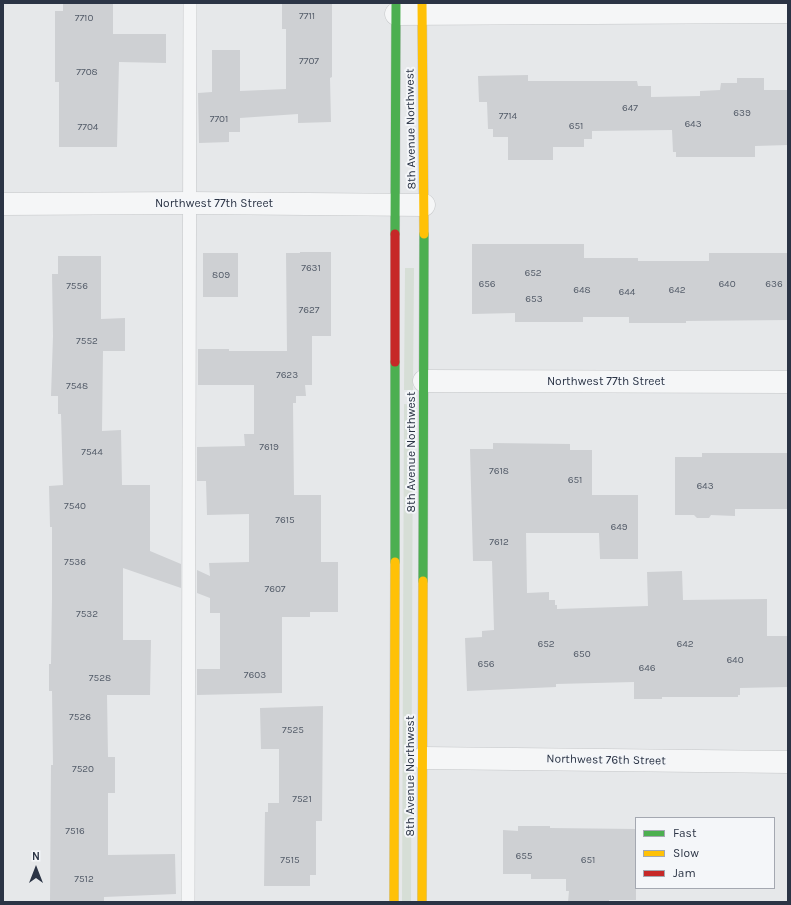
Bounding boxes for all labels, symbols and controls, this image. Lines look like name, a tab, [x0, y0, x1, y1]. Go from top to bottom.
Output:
house number: 7711	[299, 10, 315, 22]
house number: 7710	[75, 12, 93, 24]
house number: 7707	[299, 55, 319, 67]
house number: 7708	[76, 66, 98, 78]
street label: 8th Avenue Northwest	[403, 68, 419, 190]
house number: 647	[622, 102, 638, 114]
house number: 639	[733, 107, 751, 119]
house number: 7714	[499, 110, 517, 122]
house number: 7701	[210, 113, 228, 125]
house number: 643	[684, 118, 702, 130]
house number: 651	[569, 120, 583, 132]
house number: 7704	[78, 121, 98, 133]
street label: Northwest 77th Street	[155, 197, 273, 211]
house number: 7631	[301, 262, 321, 274]
house number: 652	[524, 267, 542, 279]
house number: 809	[212, 269, 230, 281]
house number: 656	[478, 278, 496, 290]
house number: 640	[718, 278, 736, 290]
house number: 636	[765, 278, 783, 290]
house number: 7556	[66, 280, 88, 292]
house number: 648	[573, 284, 591, 296]
house number: 642	[668, 284, 686, 296]
house number: 644	[619, 286, 635, 298]
house number: 653	[525, 293, 543, 305]
house number: 7627	[299, 304, 319, 316]
house number: 7552	[76, 335, 98, 347]
house number: 7623	[276, 369, 298, 381]
street label: Northwest 77th Street	[547, 375, 665, 389]
house number: 7548	[66, 380, 88, 392]
street label: 8th Avenue Northwest	[405, 392, 419, 512]
house number: 7619	[259, 441, 279, 453]
house number: 7544	[81, 446, 103, 458]
house number: 7618	[489, 465, 509, 477]
house number: 651	[568, 474, 582, 486]
house number: 643	[696, 480, 714, 492]
house number: 7540	[64, 500, 86, 512]
house number: 7615	[275, 514, 295, 526]
house number: 649	[610, 521, 628, 533]
house number: 7612	[489, 536, 509, 548]
house number: 7536	[64, 556, 86, 568]
house number: 7607	[264, 583, 286, 595]
house number: 7532	[76, 608, 98, 620]
house number: 652	[537, 638, 555, 650]
house number: 642	[676, 638, 694, 650]
house number: 650	[573, 648, 591, 660]
house number: 640	[726, 654, 744, 666]
house number: 656	[477, 658, 495, 670]
house number: 646	[638, 662, 656, 674]
house number: 7603	[244, 669, 266, 681]
house number: 7528	[89, 672, 111, 684]
house number: 7526	[69, 711, 91, 723]
street label: 8th Avenue Northwest	[404, 716, 418, 836]
house number: 7525	[282, 724, 304, 736]
street label: Northwest 76th Street	[546, 752, 666, 768]
house number: 7520	[72, 763, 94, 775]
house number: 7521	[292, 793, 312, 805]
legend	[635, 817, 775, 889]
house number: 7516	[65, 825, 85, 837]
text: Fast	[673, 826, 696, 840]
text: Slow	[673, 846, 699, 860]
north arrow	[16, 849, 56, 889]
text: N	[32, 850, 40, 863]
house number: 655	[515, 850, 533, 862]
house number: 7515	[280, 854, 300, 866]
house number: 651	[581, 854, 595, 866]
text: Jam	[673, 866, 696, 880]
house number: 7512	[74, 873, 94, 885]

